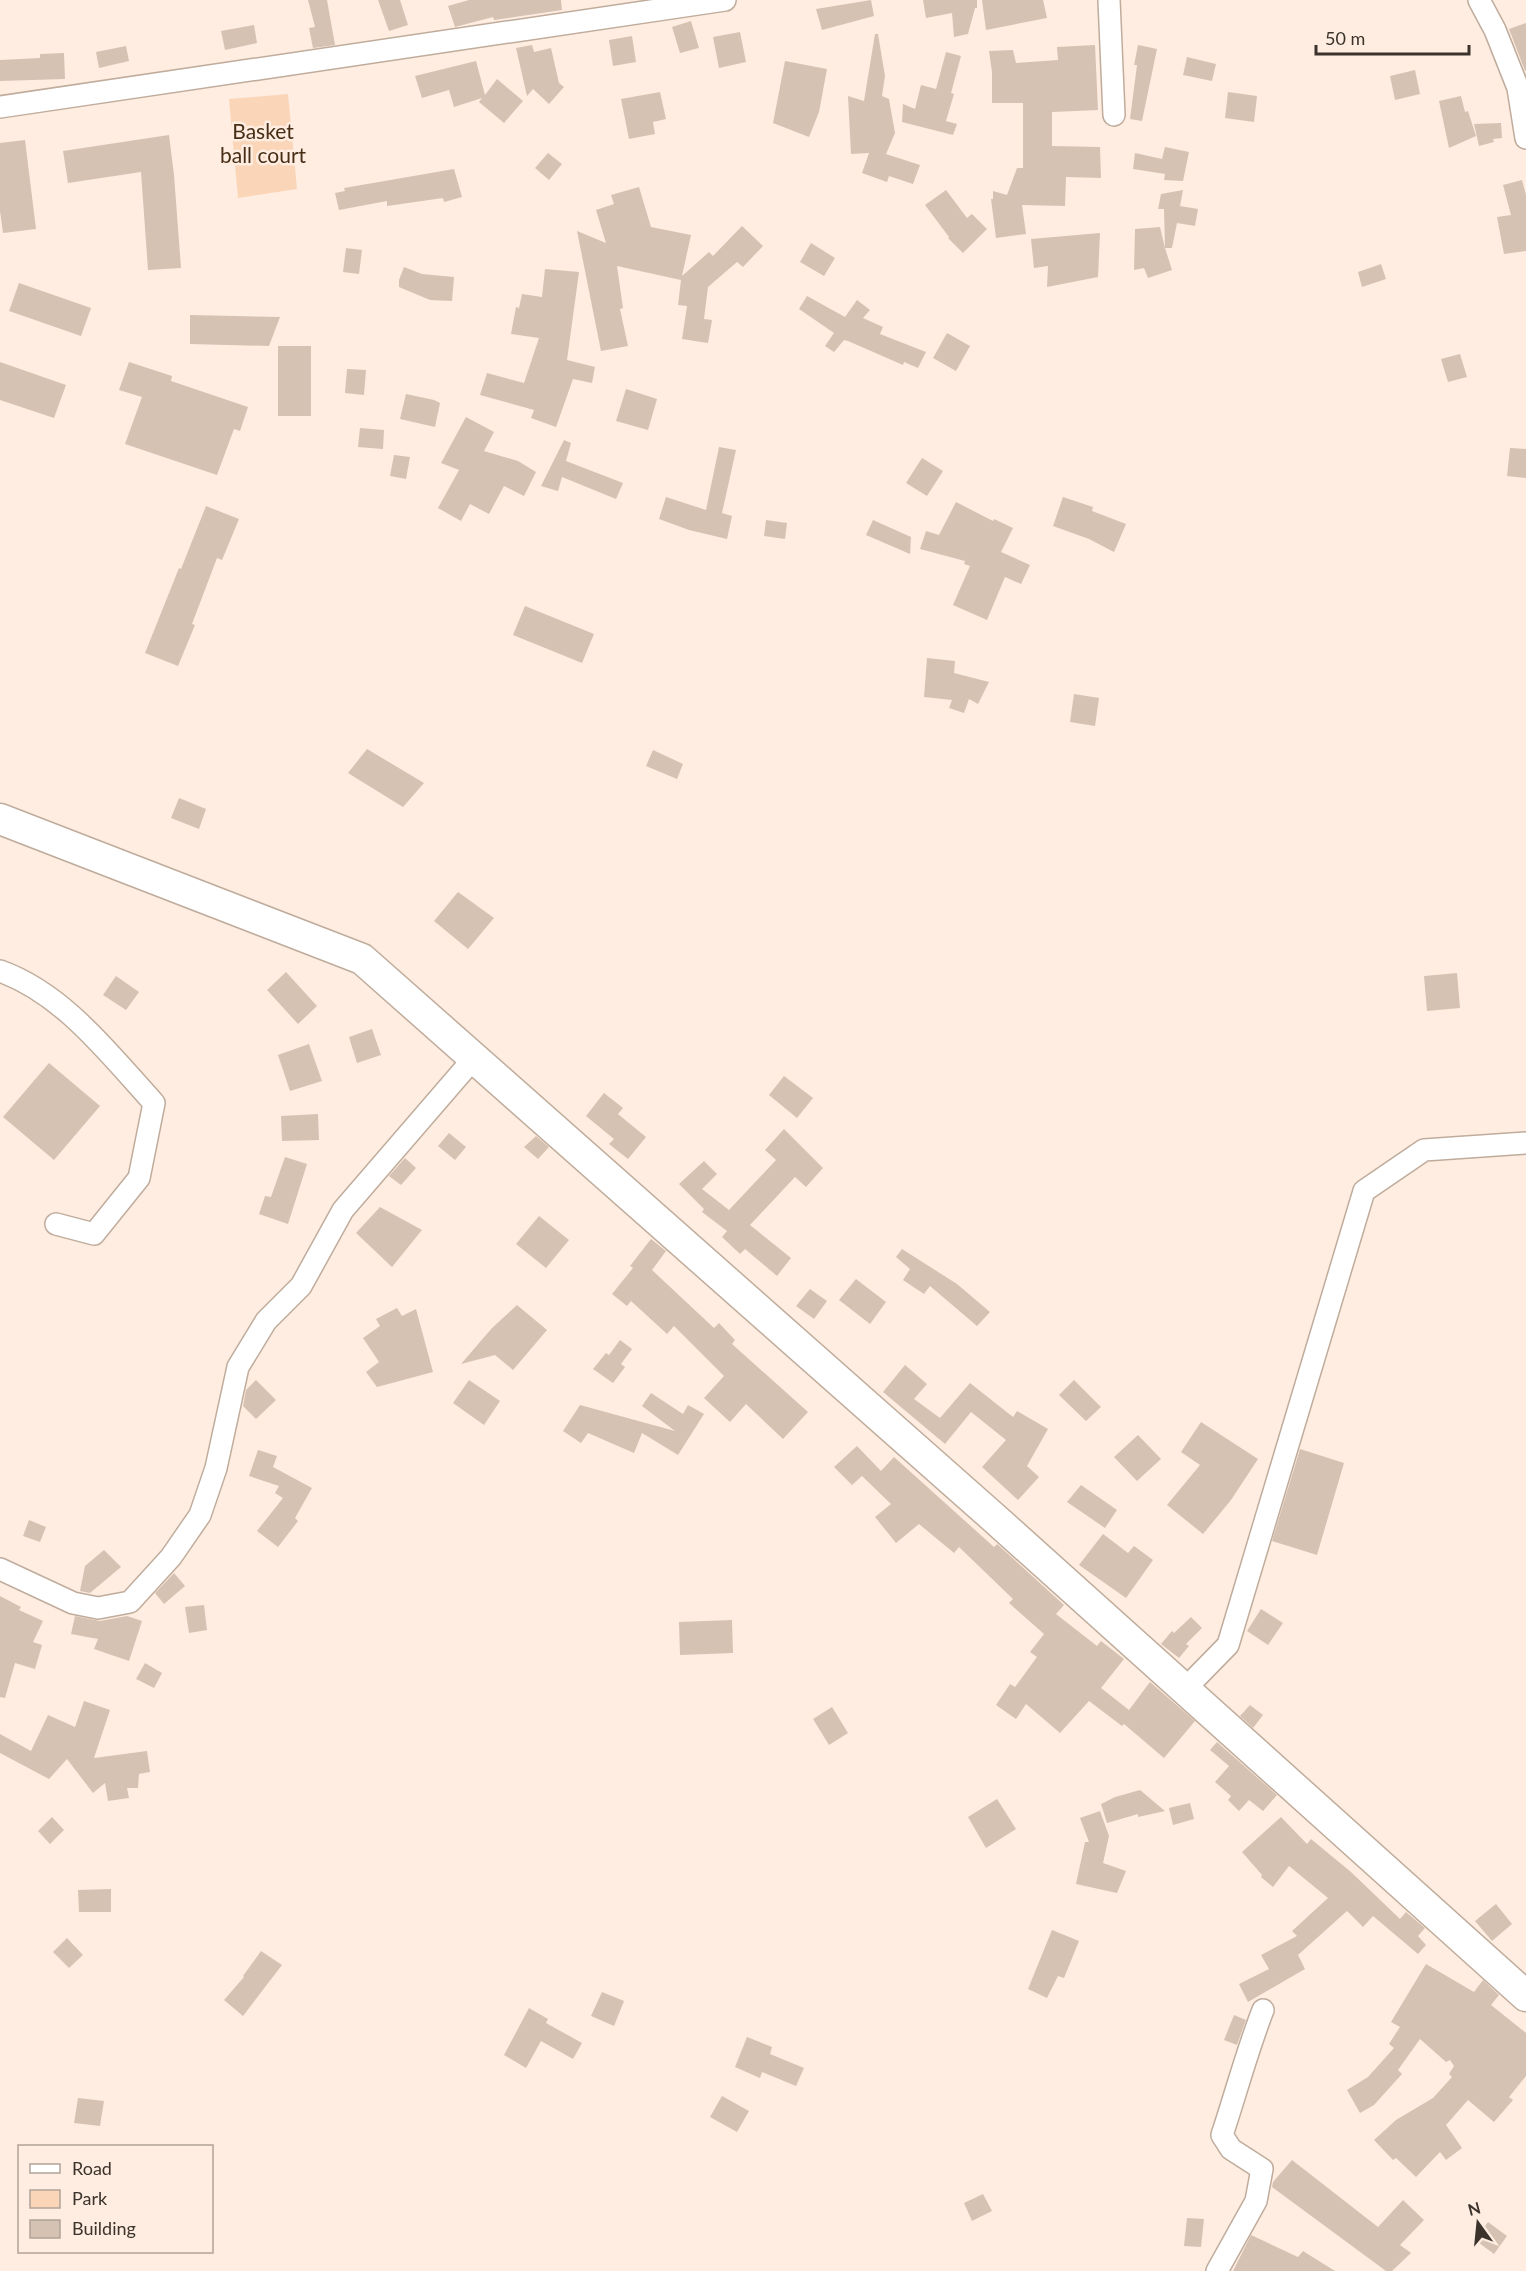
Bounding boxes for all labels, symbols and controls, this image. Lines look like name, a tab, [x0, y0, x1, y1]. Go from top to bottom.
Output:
scale bar	[1316, 18, 1469, 56]
text: 50 m	[1325, 27, 1365, 49]
park label: Basket ball court	[220, 118, 307, 167]
legend	[18, 2145, 213, 2253]
text: Road	[72, 2157, 112, 2179]
text: Park	[72, 2187, 108, 2209]
north arrow	[1448, 2193, 1508, 2253]
text: N	[1466, 2197, 1482, 2219]
text: Building	[72, 2217, 136, 2239]

